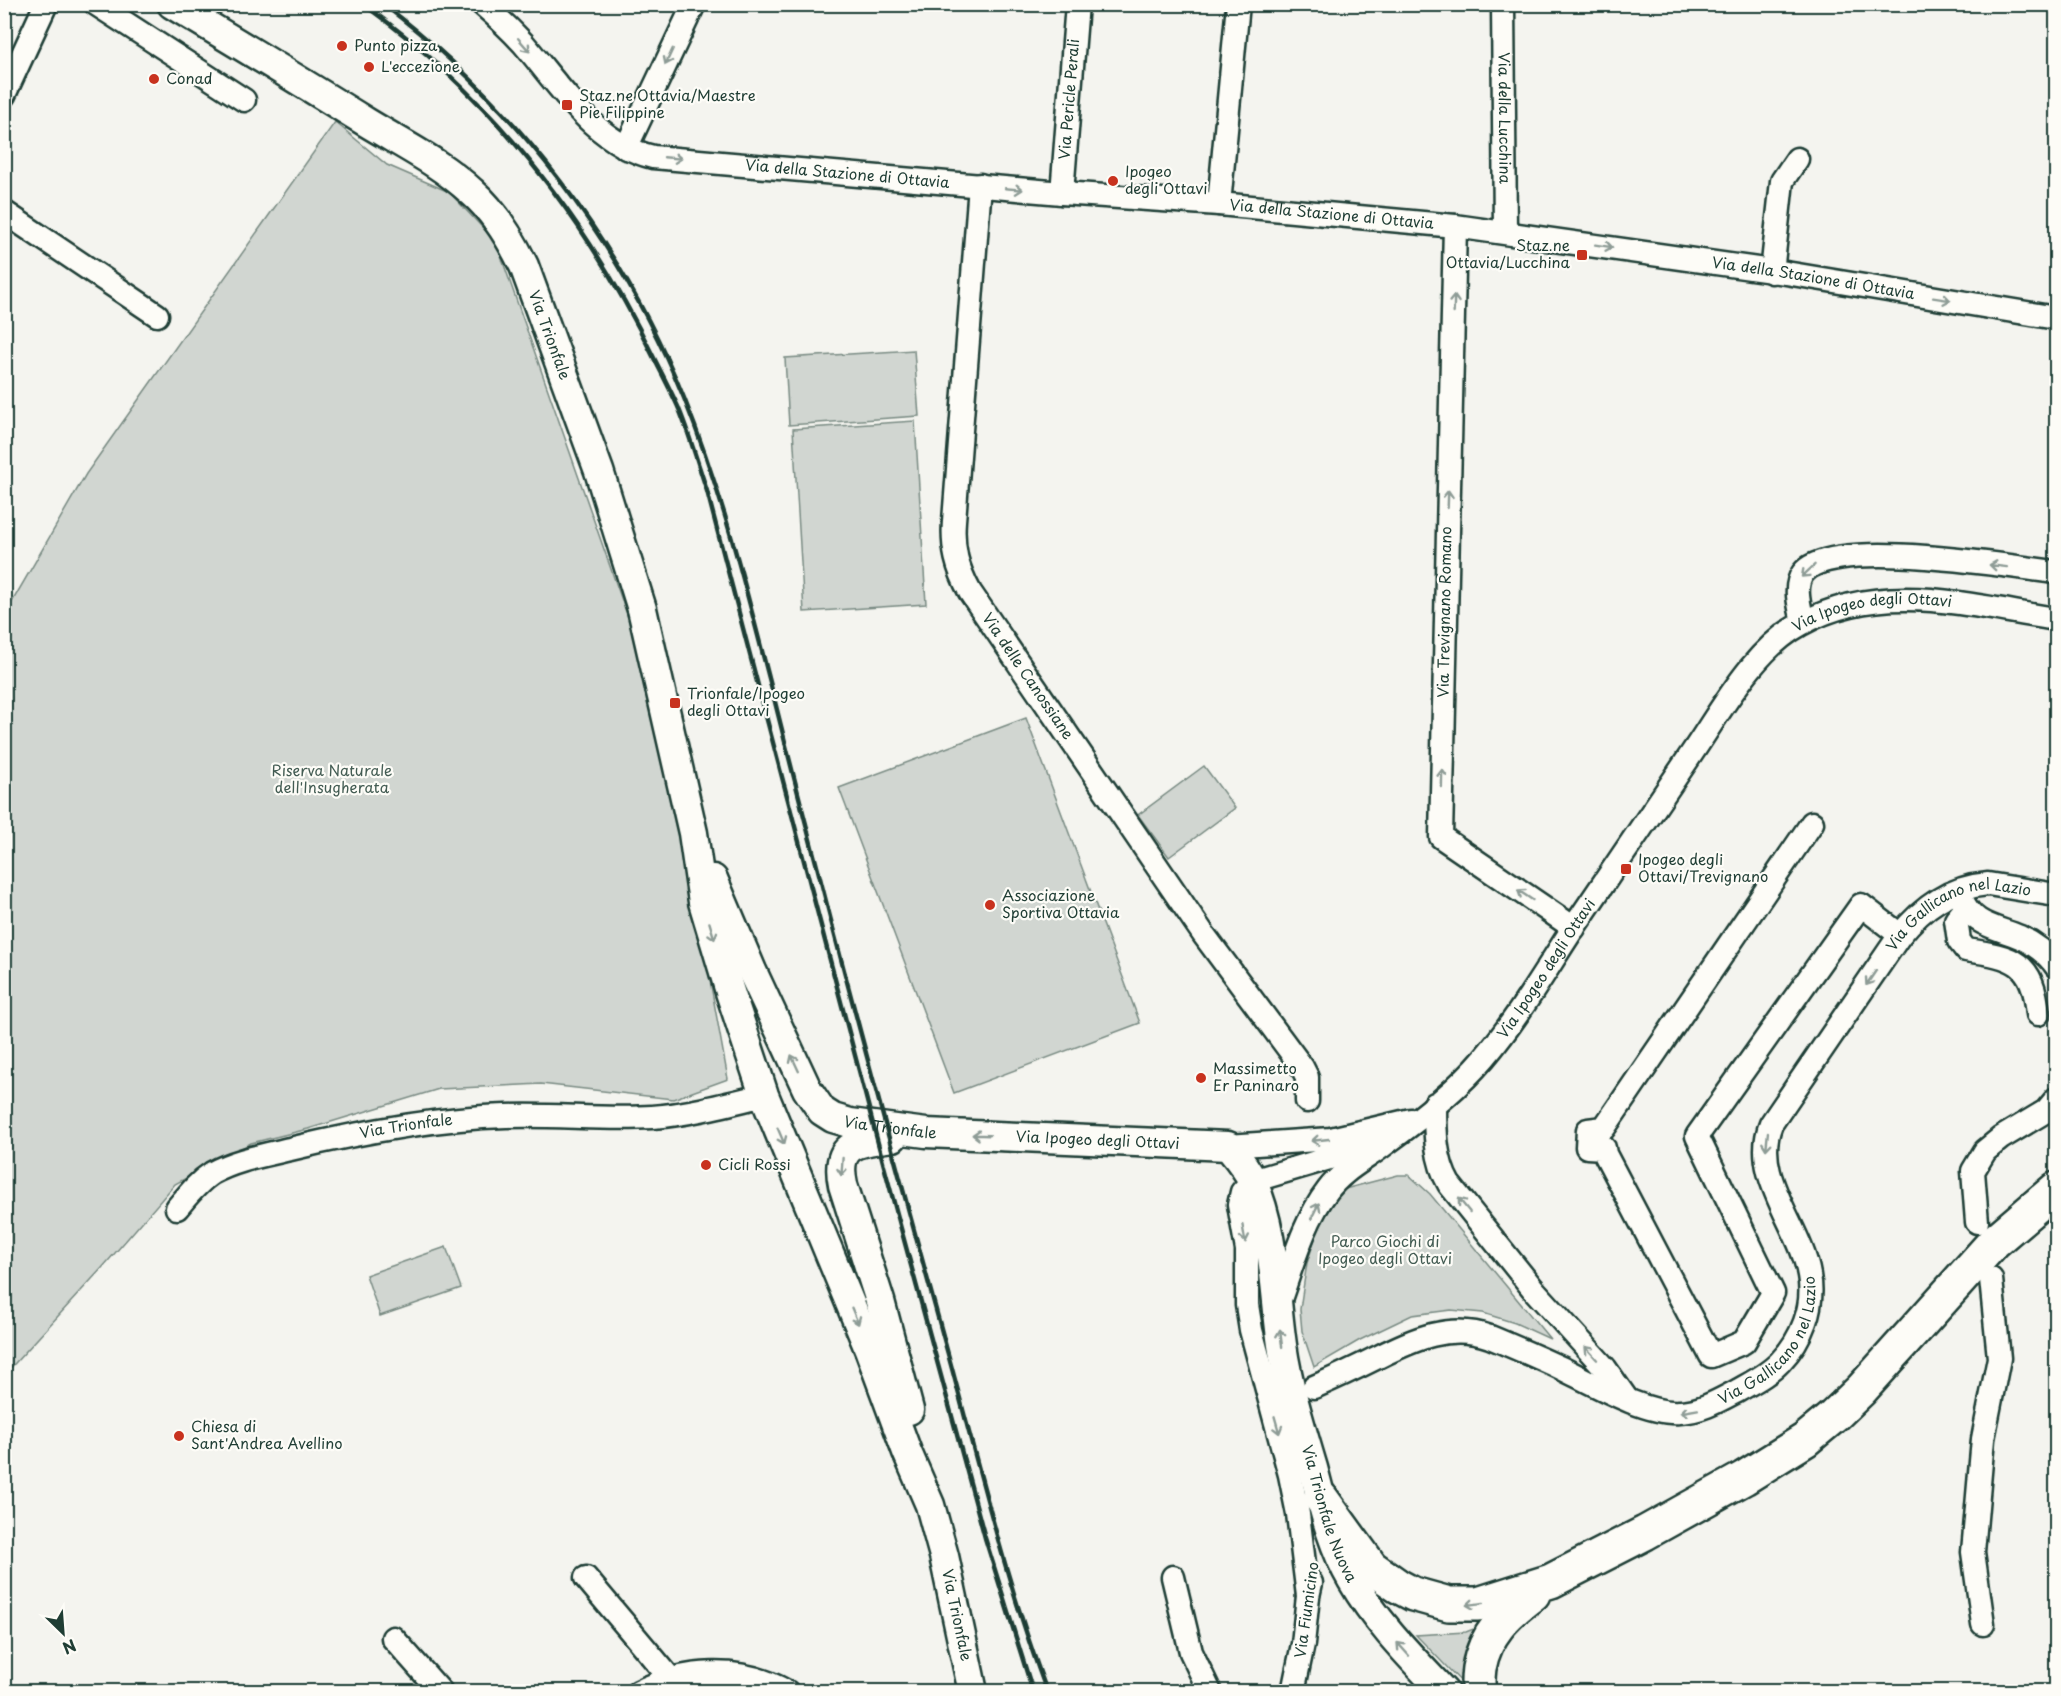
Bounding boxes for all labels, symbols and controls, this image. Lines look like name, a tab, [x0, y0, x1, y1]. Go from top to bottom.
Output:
place label: Punto pizza	[354, 33, 438, 56]
one-way arrow	[517, 37, 531, 52]
street label: Via Pericle Perali	[1052, 38, 1084, 160]
marker: Punto pizza	[335, 39, 349, 53]
one-way arrow	[663, 48, 675, 66]
street label: Via della Lucchina	[1493, 52, 1518, 184]
place label: L'eccezione	[381, 54, 460, 77]
marker: L'eccezione	[362, 60, 376, 74]
place label: Conad	[166, 66, 212, 89]
marker: Conad	[147, 72, 161, 86]
place label: Staz.ne Ottavia/Maestre Pie Filippine	[579, 83, 756, 123]
marker: Staz.ne Ottavia/Maestre Pie Filippine	[560, 98, 574, 112]
street label: Via della Stazione di Ottavia	[744, 152, 951, 193]
one-way arrow	[663, 153, 683, 164]
place label: Ipogeo degli Ottavi	[1125, 159, 1208, 199]
marker: Ipogeo degli Ottavi	[1106, 174, 1120, 188]
one-way arrow	[1004, 183, 1024, 194]
street label: Via della Stazione di Ottavia	[1229, 192, 1436, 234]
place label: Staz.ne Ottavia/Lucchina	[1446, 233, 1571, 273]
one-way arrow	[1594, 241, 1613, 252]
marker: Staz.ne Ottavia/Lucchina	[1575, 248, 1589, 262]
street label: Via della Stazione di Ottavia	[1711, 250, 1917, 304]
street label: Via Trionfale	[524, 287, 578, 383]
one-way arrow	[1931, 294, 1951, 305]
one-way arrow	[1448, 295, 1459, 315]
one-way arrow	[1443, 490, 1454, 510]
street label: Via Trevignano Romano	[1431, 526, 1456, 698]
one-way arrow	[1989, 560, 2009, 571]
one-way arrow	[1801, 563, 1816, 578]
street label: Via Ipogeo degli Ottavi	[1787, 586, 1953, 637]
street label: Via delle Canossiane	[977, 607, 1080, 744]
place label: Trionfale/Ipogeo degli Ottavi	[687, 681, 805, 721]
marker: Trionfale/Ipogeo degli Ottavi	[668, 696, 682, 710]
park label: Riserva Naturale dell'Insugherata	[272, 758, 392, 798]
one-way arrow	[1436, 769, 1448, 789]
place label: Ipogeo degli Ottavi/Trevignano	[1638, 847, 1768, 887]
marker: Ipogeo degli Ottavi/Trevignano	[1619, 862, 1633, 876]
street label: Via Gallicano nel Lazio	[1879, 871, 2033, 955]
place label: Associazione Sportiva Ottavia	[1002, 883, 1120, 923]
one-way arrow	[1518, 889, 1534, 901]
street label: Via Ipogeo degli Ottavi	[1491, 893, 1600, 1043]
marker: Associazione Sportiva Ottavia	[983, 898, 997, 912]
one-way arrow	[707, 921, 718, 940]
one-way arrow	[1865, 969, 1877, 986]
one-way arrow	[788, 1054, 800, 1072]
place label: Massimetto Er Paninaro	[1213, 1056, 1299, 1096]
marker: Massimetto Er Paninaro	[1194, 1071, 1208, 1085]
street label: Via Trionfale	[357, 1107, 454, 1143]
street label: Via Trionfale	[841, 1109, 937, 1143]
street label: Via Ipogeo degli Ottavi	[1015, 1124, 1180, 1154]
one-way arrow	[776, 1126, 787, 1145]
one-way arrow	[972, 1129, 992, 1141]
one-way arrow	[1761, 1131, 1772, 1151]
one-way arrow	[1311, 1135, 1331, 1146]
place label: Cicli Rossi	[718, 1152, 791, 1175]
one-way arrow	[837, 1157, 848, 1176]
marker: Cicli Rossi	[699, 1158, 713, 1172]
one-way arrow	[1458, 1197, 1471, 1213]
one-way arrow	[1309, 1203, 1321, 1220]
one-way arrow	[1239, 1224, 1250, 1244]
park label: Parco Giochi di Ipogeo degli Ottavi	[1318, 1229, 1452, 1269]
street label: Via Gallicano nel Lazio	[1713, 1275, 1821, 1409]
one-way arrow	[850, 1306, 861, 1325]
one-way arrow	[1275, 1328, 1286, 1348]
one-way arrow	[1584, 1345, 1598, 1360]
one-way arrow	[1680, 1406, 1699, 1417]
place label: Chiesa di Sant'Andrea Avellino	[191, 1414, 342, 1454]
one-way arrow	[1272, 1415, 1283, 1434]
marker: Chiesa di Sant'Andrea Avellino	[172, 1429, 186, 1443]
street label: Via Trionfale Nuova	[1297, 1442, 1364, 1587]
street label: Via Fiumicino	[1287, 1560, 1324, 1659]
street label: Via Trionfale	[937, 1567, 979, 1663]
one-way arrow	[1466, 1599, 1486, 1610]
north arrow	[33, 1603, 93, 1663]
text: N	[59, 1634, 81, 1661]
one-way arrow	[1396, 1642, 1410, 1657]

